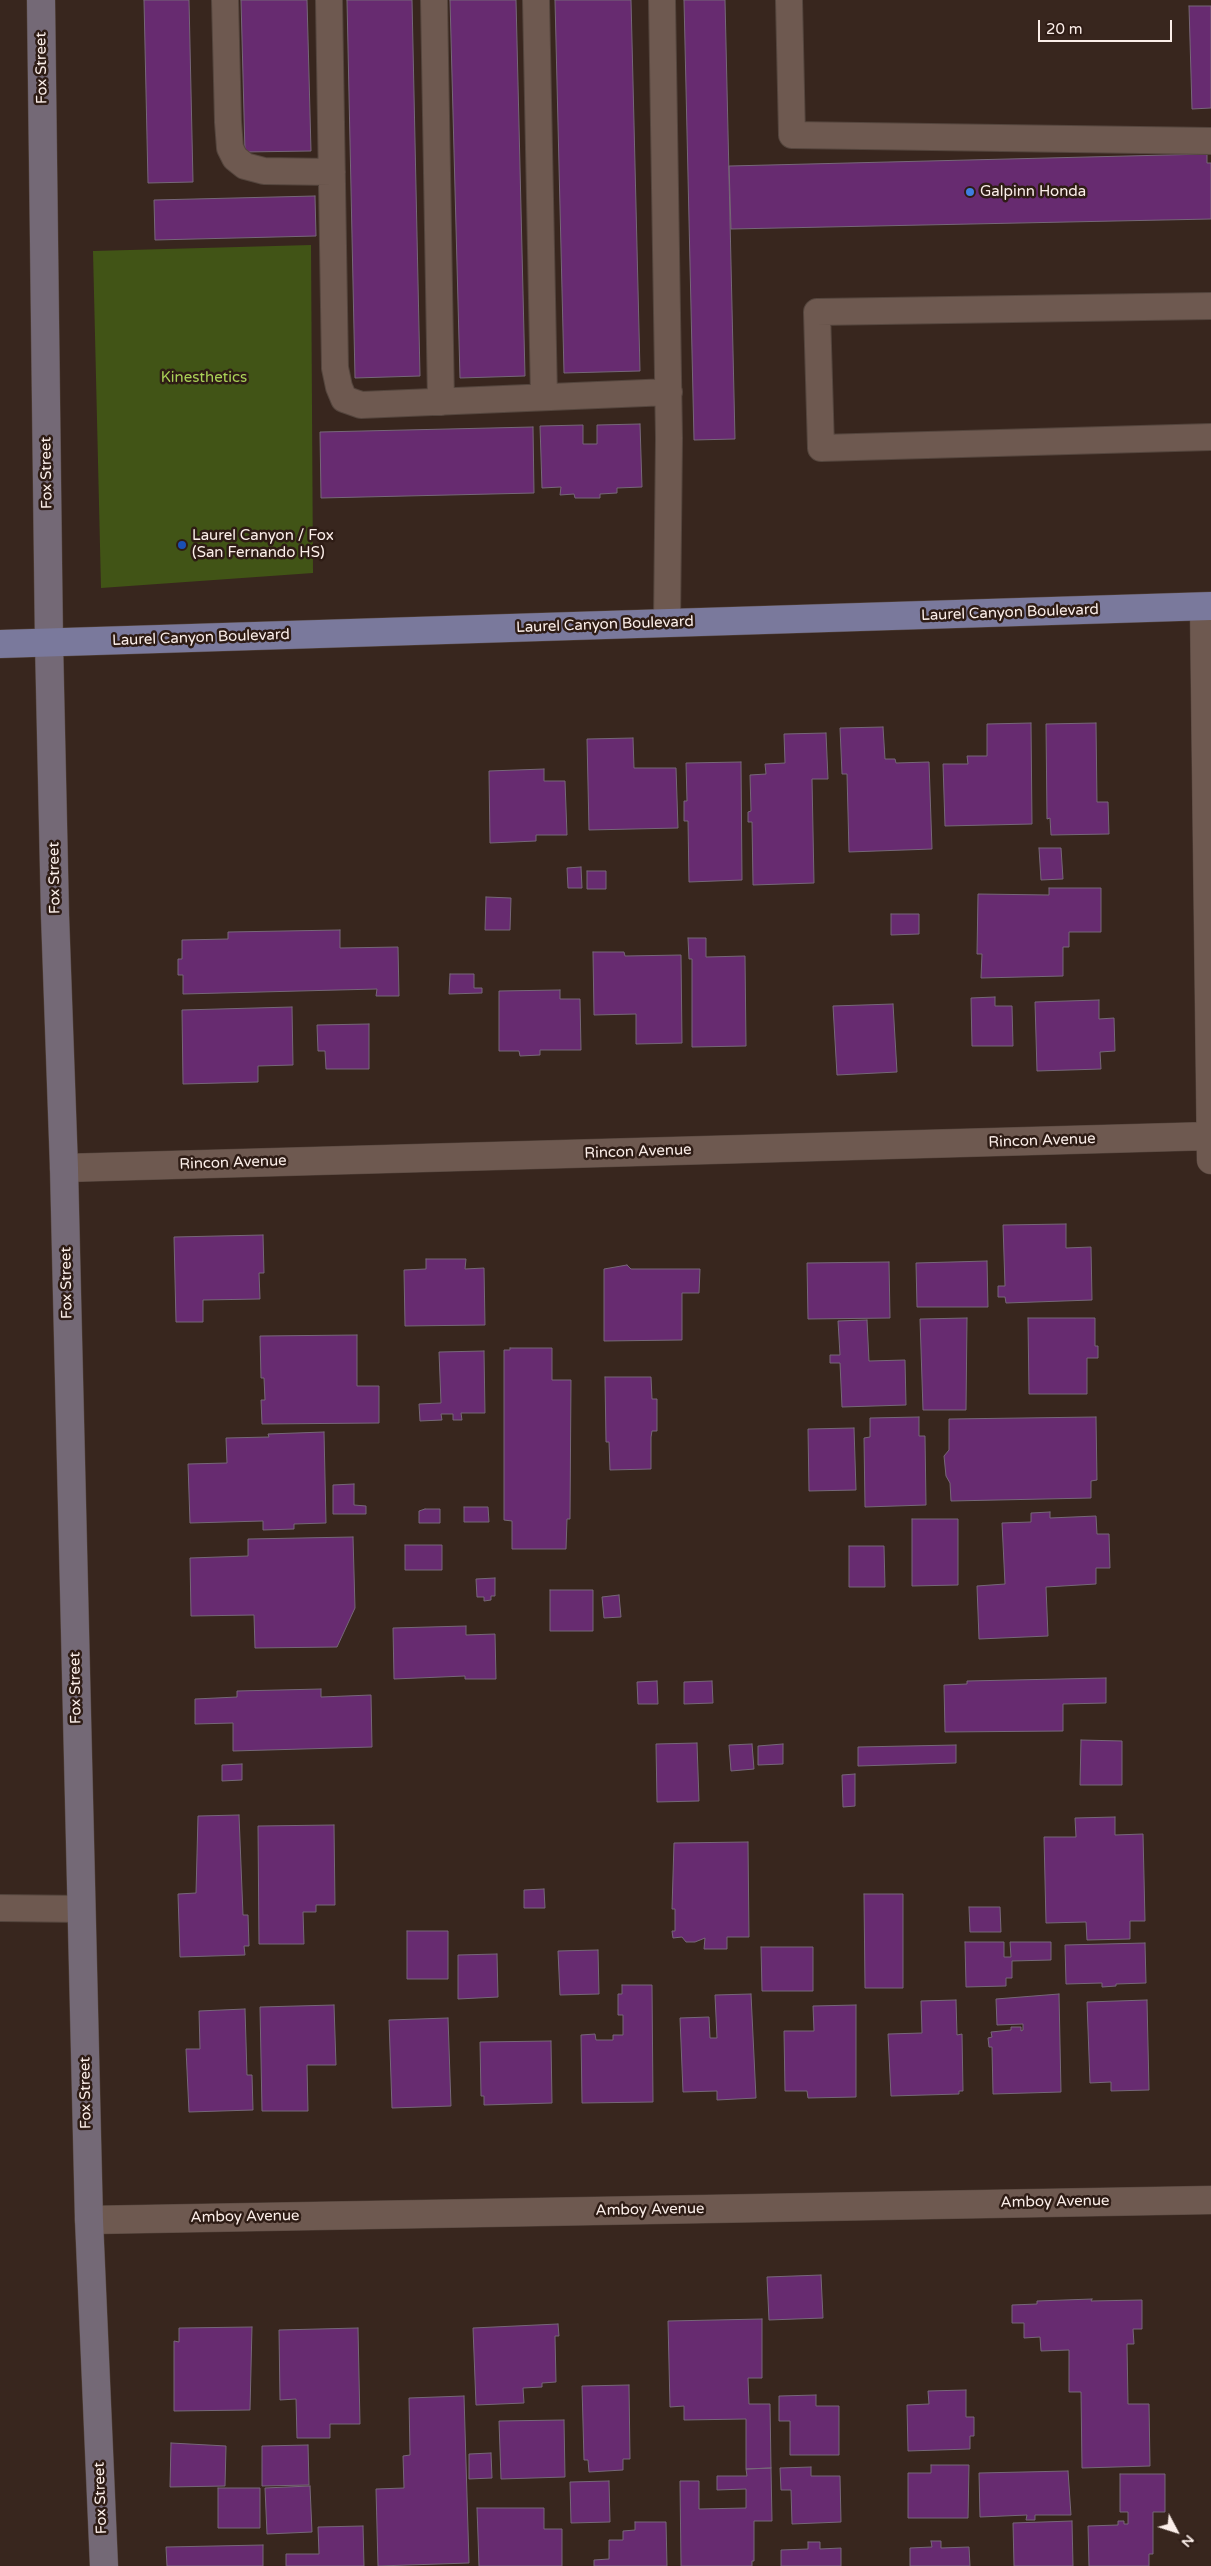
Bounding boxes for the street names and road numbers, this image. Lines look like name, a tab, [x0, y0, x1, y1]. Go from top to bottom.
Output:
street label: Fox Street	[32, 32, 52, 104]
street label: Fox Street	[37, 437, 57, 509]
street label: Laurel Canyon Boulevard	[921, 601, 1099, 625]
street label: Laurel Canyon Boulevard	[516, 613, 694, 637]
street label: Laurel Canyon Boulevard	[112, 626, 290, 650]
street label: Fox Street	[45, 842, 65, 914]
street label: Rincon Avenue	[988, 1130, 1096, 1152]
street label: Rincon Avenue	[584, 1141, 692, 1163]
street label: Rincon Avenue	[179, 1152, 287, 1174]
street label: Fox Street	[57, 1247, 77, 1319]
street label: Fox Street	[66, 1652, 86, 1724]
street label: Fox Street	[76, 2057, 96, 2129]
street label: Amboy Avenue	[1000, 2192, 1110, 2212]
street label: Amboy Avenue	[595, 2200, 705, 2220]
street label: Amboy Avenue	[190, 2207, 300, 2227]
street label: Fox Street	[91, 2462, 111, 2534]

